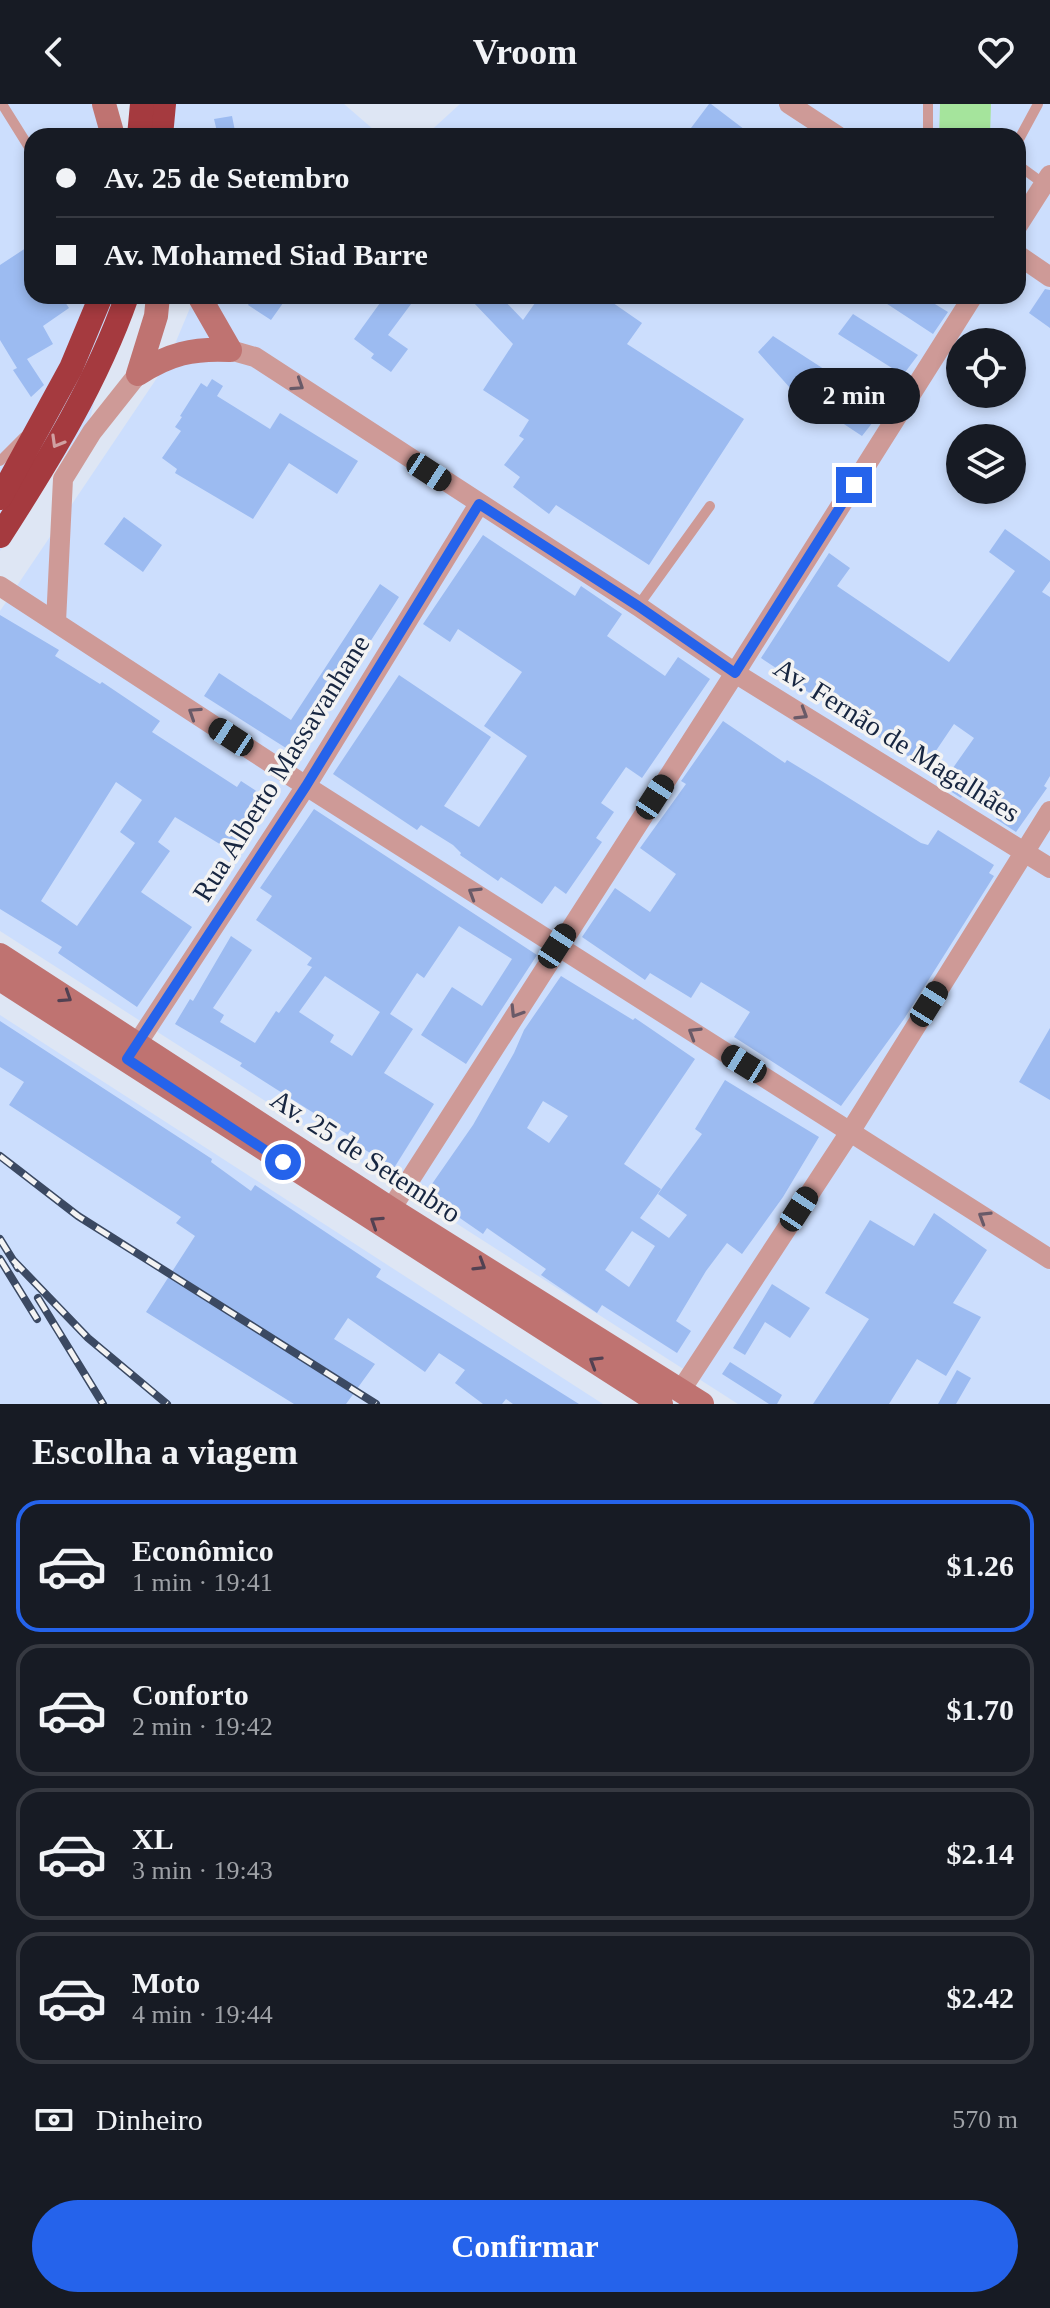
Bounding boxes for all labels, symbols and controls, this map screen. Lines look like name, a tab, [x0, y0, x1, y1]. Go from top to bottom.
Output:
icon: back	[32, 30, 76, 74]
icon: heart	[974, 30, 1018, 74]
text: Vroom	[473, 32, 577, 72]
text: Av. 25 de Setembro	[104, 161, 350, 194]
text: Av. Mohamed Siad Barre	[104, 238, 428, 271]
map controls	[946, 328, 1026, 504]
button: locate	[946, 328, 1026, 408]
callout: 2 min	[788, 369, 920, 425]
one-way arrow	[290, 376, 304, 391]
text: 2 min	[823, 381, 885, 410]
button: layers	[946, 424, 1026, 504]
one-way arrow	[51, 433, 67, 448]
car	[402, 449, 456, 495]
route end	[836, 467, 872, 503]
street label: Rua Alberto Massavanhane	[186, 629, 376, 907]
street label: Av. Fernão de Magalhães	[768, 652, 1026, 828]
one-way arrow	[793, 704, 808, 720]
one-way arrow	[188, 707, 202, 722]
car	[204, 714, 258, 760]
car	[632, 770, 678, 824]
one-way arrow	[469, 888, 483, 903]
car	[534, 919, 580, 973]
car	[906, 977, 952, 1031]
one-way arrow	[57, 988, 71, 1003]
one-way arrow	[510, 1003, 525, 1018]
one-way arrow	[688, 1027, 703, 1042]
car	[717, 1041, 771, 1087]
street label: Av. 25 de Setembro	[265, 1083, 467, 1229]
route start	[265, 1144, 301, 1180]
car	[776, 1182, 822, 1236]
one-way arrow	[978, 1212, 993, 1227]
one-way arrow	[370, 1217, 385, 1232]
one-way arrow	[472, 1255, 486, 1270]
one-way arrow	[589, 1357, 604, 1372]
text: Escolha a viagem	[32, 1432, 298, 1472]
icon: car	[36, 1530, 108, 1602]
text: Econômico	[132, 1534, 274, 1567]
text: $1.26	[947, 1549, 1014, 1582]
text: 1 min · 19:41	[132, 1568, 273, 1597]
icon: car	[36, 1674, 108, 1746]
text: Conforto	[132, 1678, 249, 1711]
text: $1.70	[947, 1693, 1014, 1726]
text: 2 min · 19:42	[132, 1712, 273, 1741]
icon: car	[36, 1818, 108, 1890]
text: XL	[132, 1822, 174, 1855]
text: $2.14	[947, 1837, 1014, 1870]
text: 3 min · 19:43	[132, 1856, 273, 1885]
icon: car	[36, 1962, 108, 2034]
text: Moto	[132, 1966, 200, 1999]
text: $2.42	[947, 1981, 1014, 2014]
text: 4 min · 19:44	[132, 2000, 273, 2029]
icon: cash	[32, 2098, 76, 2142]
text: Dinheiro	[96, 2103, 203, 2136]
text: 570 m	[952, 2105, 1018, 2134]
button: Confirmar	[32, 2200, 1018, 2292]

